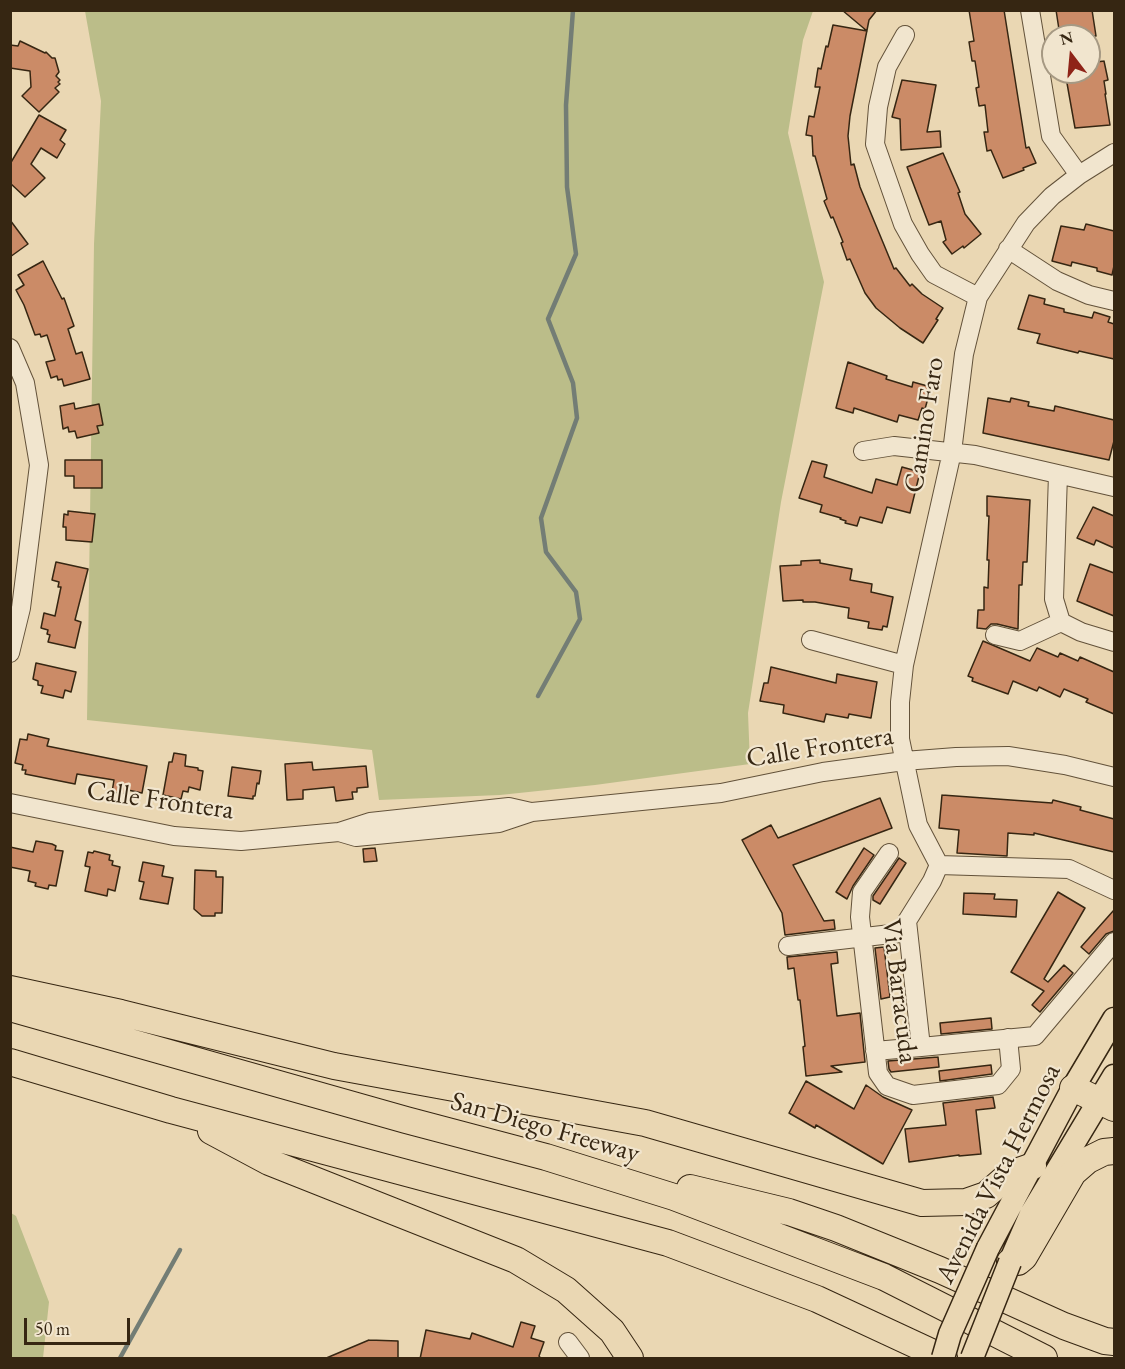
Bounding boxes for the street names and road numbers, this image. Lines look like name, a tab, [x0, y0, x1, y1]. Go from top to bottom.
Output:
street label: Camino Faro	[898, 355, 952, 495]
street label: Calle Frontera	[744, 720, 896, 776]
street label: Calle Frontera	[84, 775, 236, 827]
street label: Via Barracuda	[874, 917, 924, 1065]
street label: Avenida Vista Hermosa	[930, 1059, 1068, 1289]
street label: San Diego Freeway	[447, 1086, 643, 1170]

